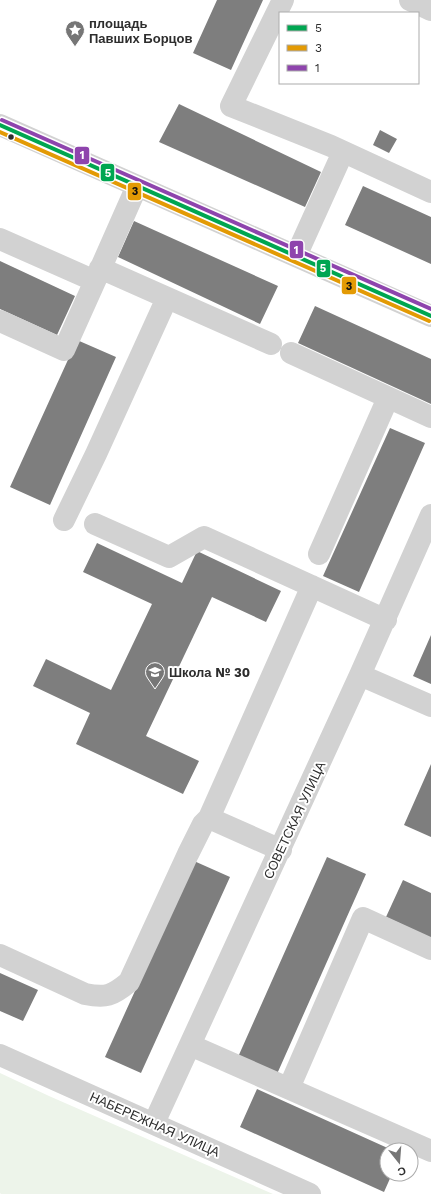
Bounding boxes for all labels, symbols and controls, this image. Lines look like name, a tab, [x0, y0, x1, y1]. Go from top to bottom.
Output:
legend	[279, 12, 419, 84]
place label: площадь Павших Борцов	[89, 16, 193, 46]
place icon: площадь Павших Борцов	[64, 19, 86, 47]
text: 5	[315, 21, 322, 35]
text: 3	[315, 41, 322, 55]
text: 1	[315, 61, 320, 75]
unlabelled marker	[6, 132, 16, 142]
line badge: 1	[74, 146, 90, 165]
text: 1	[80, 149, 84, 162]
line badge: 5	[100, 163, 115, 182]
text: 5	[105, 167, 111, 180]
line badge: 3	[127, 182, 142, 201]
text: 3	[132, 185, 139, 198]
line badge: 1	[289, 240, 304, 259]
text: 1	[294, 244, 298, 257]
line badge: 5	[316, 259, 331, 278]
text: 5	[320, 262, 326, 275]
line badge: 3	[341, 276, 357, 295]
text: 3	[346, 280, 353, 293]
school or university icon: Школа № 30	[144, 661, 166, 689]
place label: Школа № 30	[169, 665, 250, 680]
street label: СОВЕТСКАЯ УЛИЦА	[261, 759, 328, 881]
street label: НАБЕРЕЖНАЯ УЛИЦА	[88, 1089, 222, 1160]
north arrow	[379, 1142, 419, 1182]
text: С	[396, 1164, 407, 1178]

